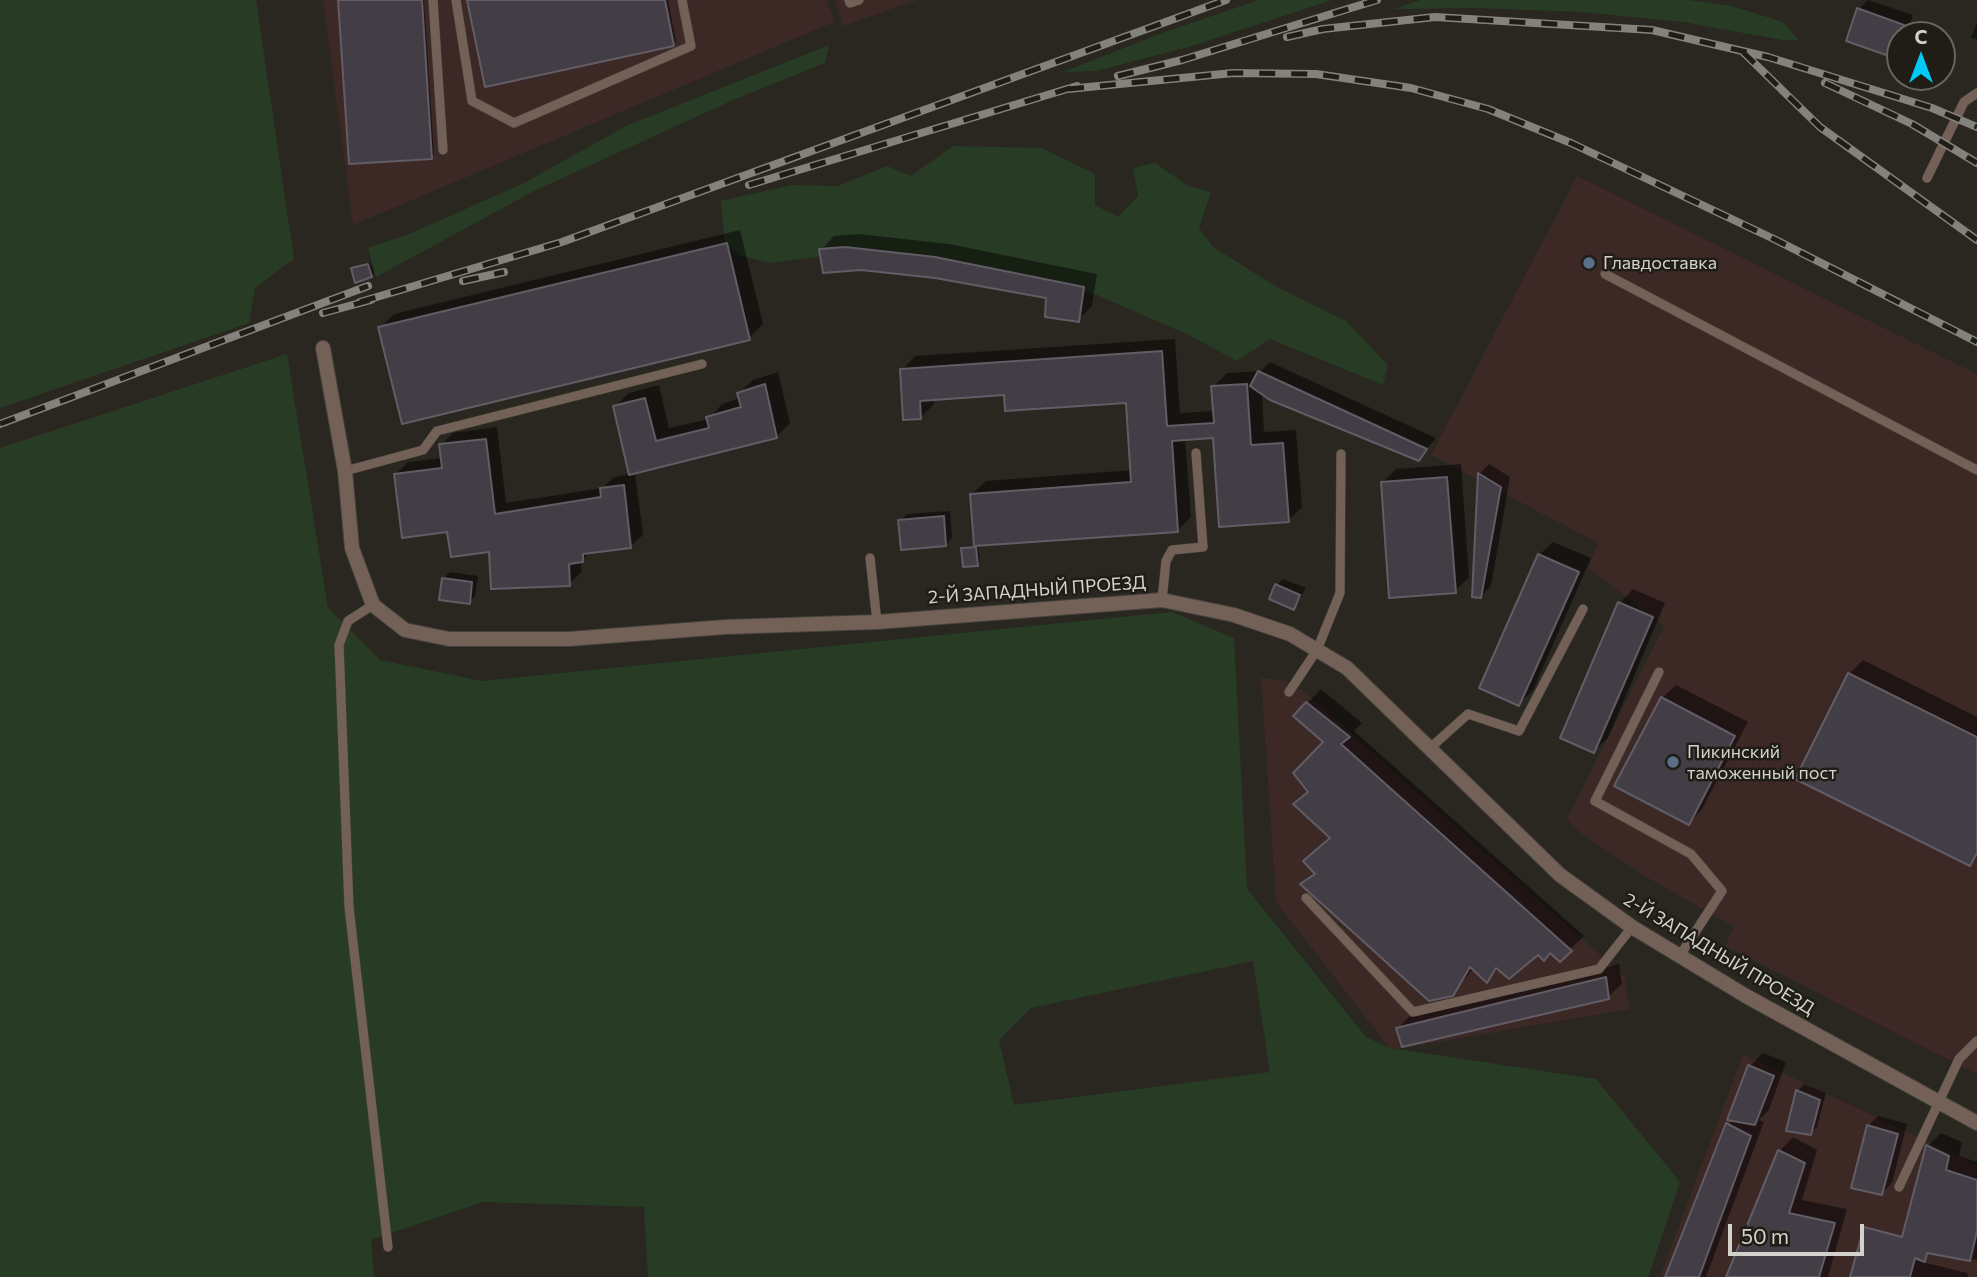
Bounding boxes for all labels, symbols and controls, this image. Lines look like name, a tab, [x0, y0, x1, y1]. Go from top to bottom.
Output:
north arrow	[1886, 21, 1956, 91]
text: С	[1915, 25, 1928, 48]
place label: Главдоставка	[1603, 252, 1717, 274]
marker: Главдоставка	[1581, 255, 1597, 271]
street label: 2-Й ЗАПАДНЫЙ ПРОЕЗД	[927, 572, 1147, 608]
place label: Пикинский таможенный пост	[1687, 741, 1837, 784]
marker: Пикинский таможенный пост	[1665, 754, 1681, 770]
street label: 2-Й ЗАПАДНЫЙ ПРОЕЗД	[1620, 889, 1818, 1019]
scale bar	[1732, 1210, 1868, 1254]
text: 50 m	[1741, 1223, 1789, 1248]

